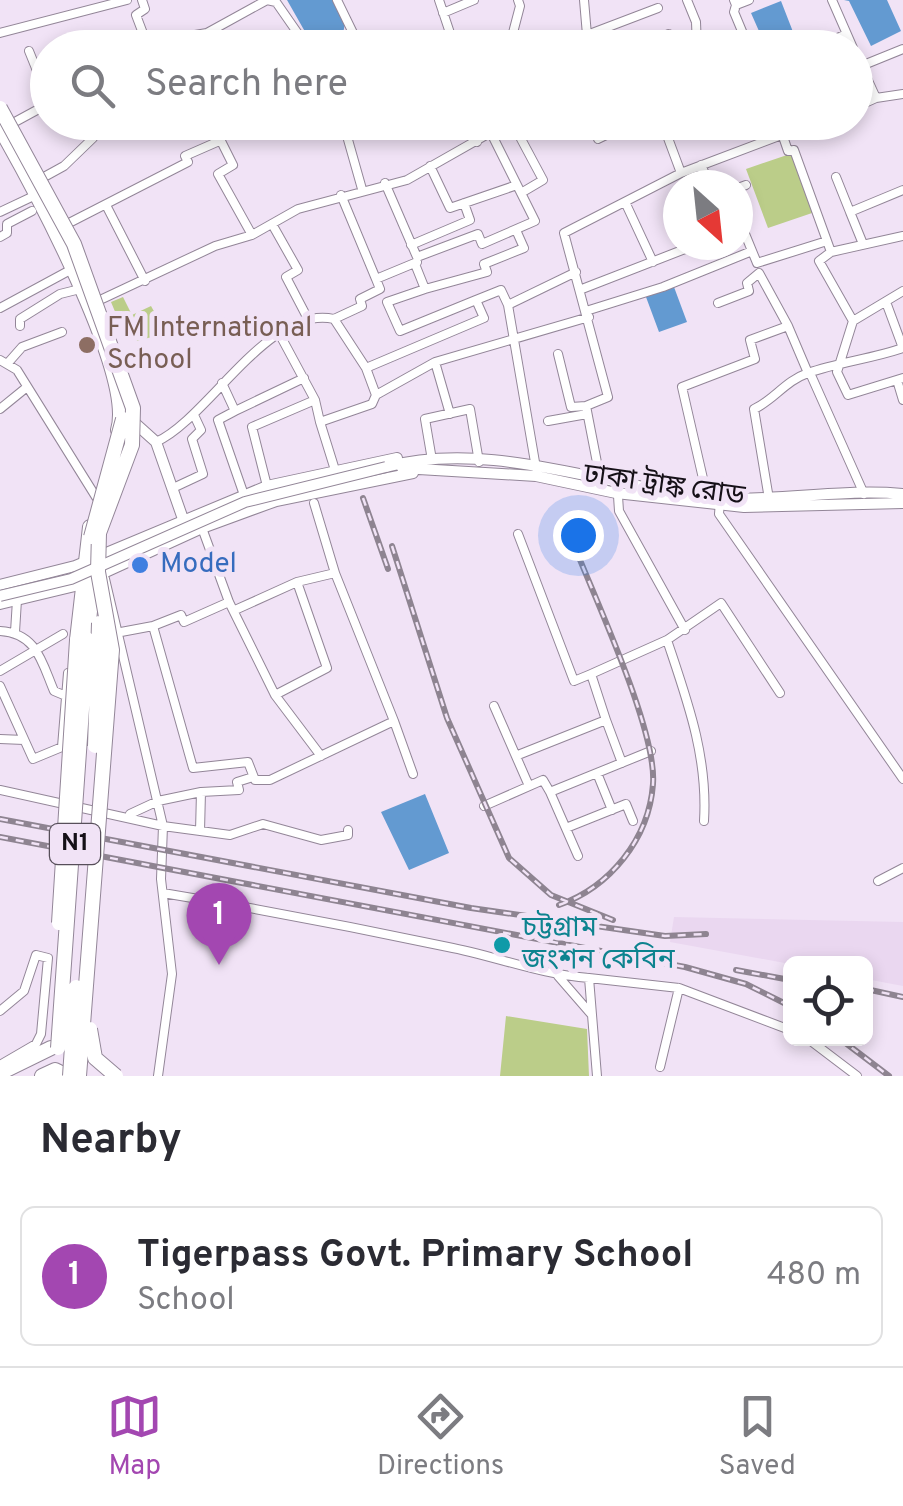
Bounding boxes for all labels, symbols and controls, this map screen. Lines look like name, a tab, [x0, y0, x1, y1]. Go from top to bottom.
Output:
search box	[30, 30, 873, 140]
icon: search	[65, 58, 120, 113]
text: Search here	[145, 61, 348, 110]
north arrow	[663, 170, 753, 260]
place label: FM International School	[107, 311, 312, 379]
marker: FM International School	[76, 334, 98, 356]
street label: ঢাকা ট্রাঙ্ক রোড	[580, 456, 748, 515]
your location	[553, 510, 604, 561]
place label: Model	[160, 547, 237, 583]
marker: Model	[129, 554, 151, 576]
road number: N1	[50, 824, 100, 864]
pin: 1	[186, 882, 252, 965]
place label: চট্টগ্রাম জংশন কেবিন	[521, 910, 676, 979]
marker: চট্টগ্রাম জংশন কেবিন	[491, 934, 513, 956]
map controls	[783, 956, 873, 1046]
button: locate	[783, 956, 873, 1046]
text: Nearby	[40, 1115, 182, 1168]
text: Tigerpass Govt. Primary School	[137, 1232, 693, 1281]
text: 1	[68, 1256, 81, 1296]
text: 480 m	[767, 1256, 861, 1296]
text: School	[137, 1281, 235, 1321]
tab: Map	[107, 1389, 162, 1485]
tab: Directions	[377, 1389, 504, 1485]
tab: Saved	[719, 1389, 796, 1485]

